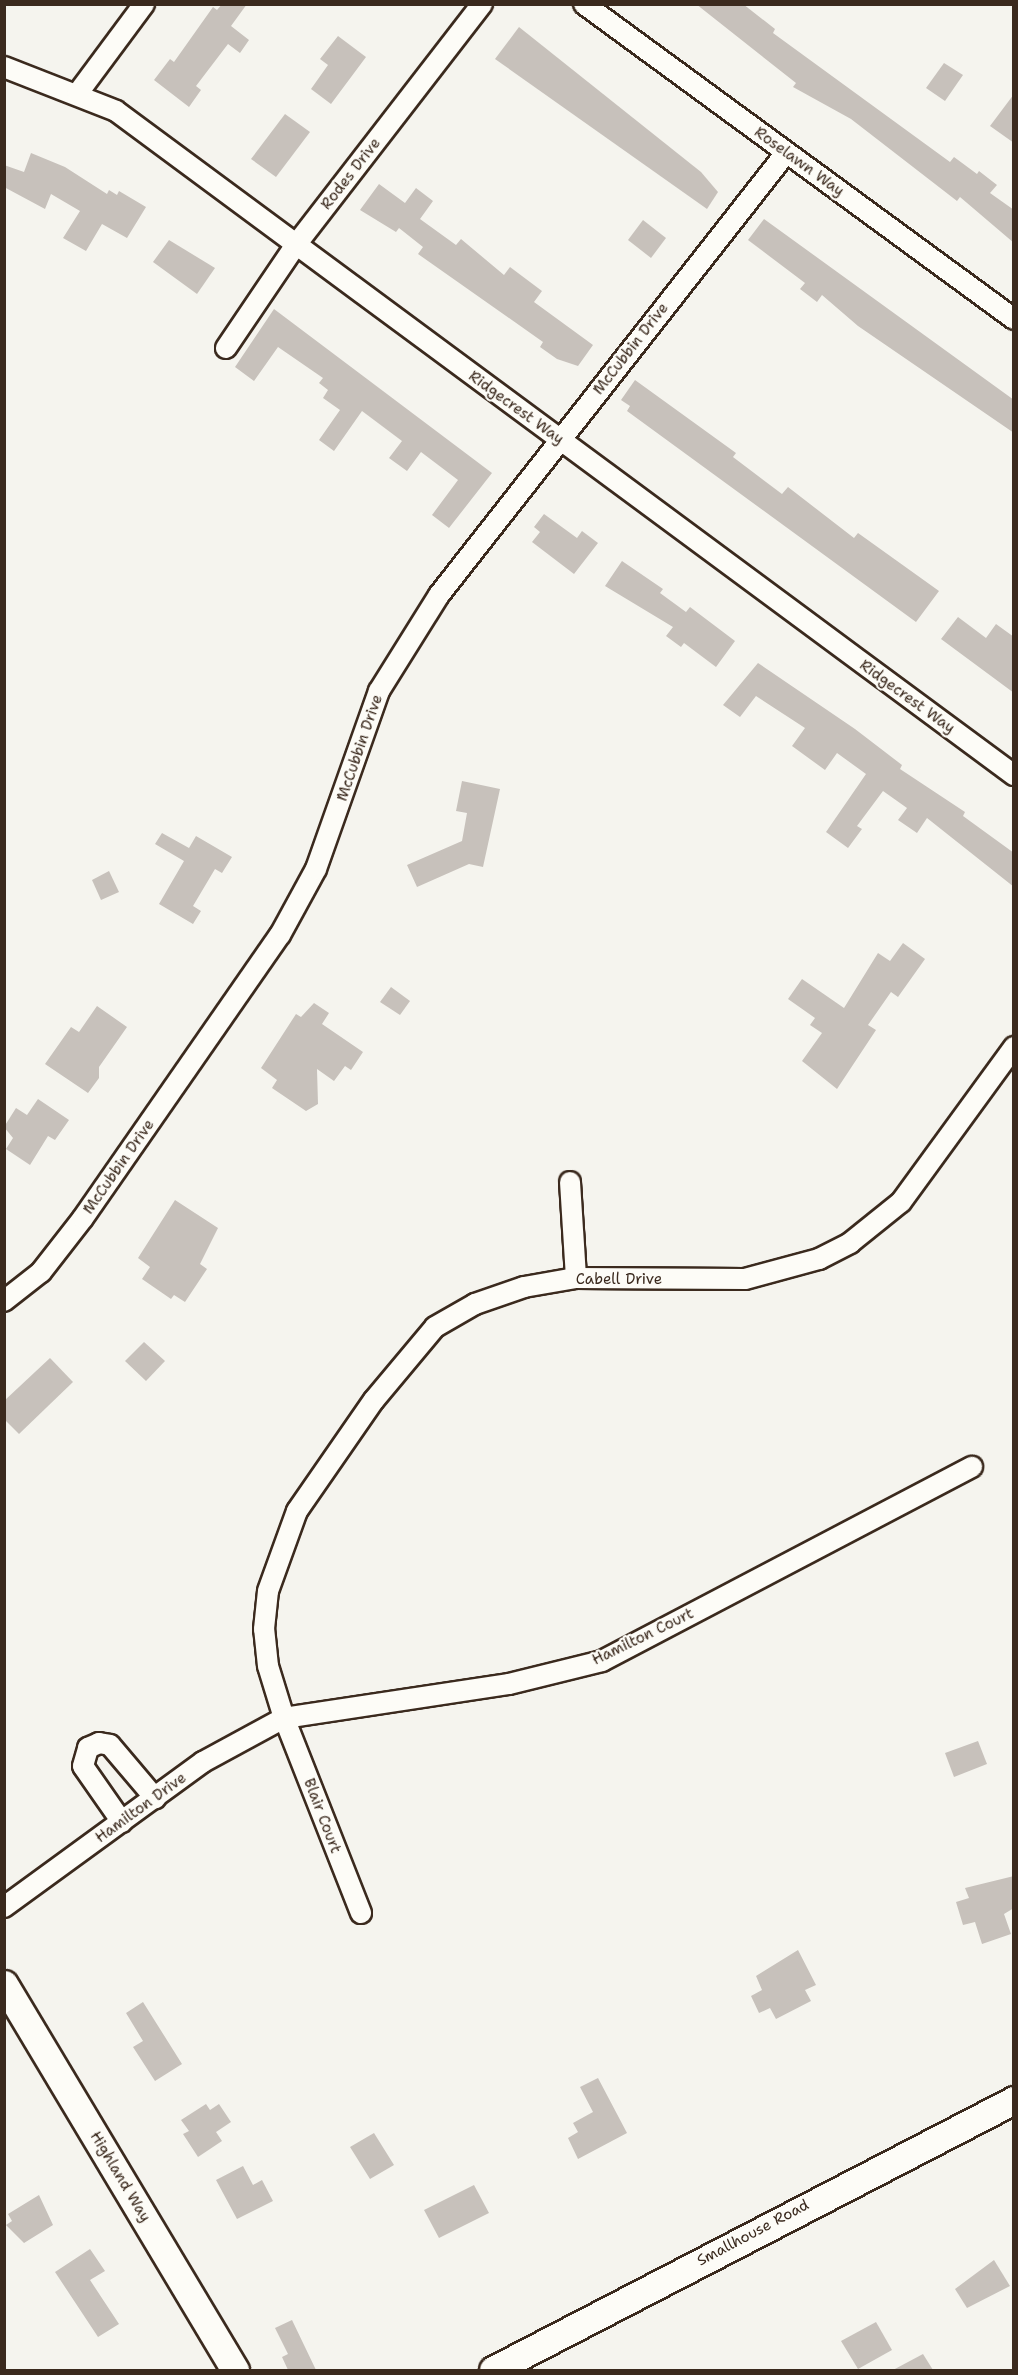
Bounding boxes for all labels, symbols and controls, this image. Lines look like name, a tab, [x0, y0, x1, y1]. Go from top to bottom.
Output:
street label: Roselawn Way	[751, 123, 847, 201]
street label: Rodes Drive	[317, 135, 385, 213]
street label: McCubbin Drive	[590, 300, 672, 398]
street label: Ridgecrest Way	[465, 367, 567, 449]
street label: Ridgecrest Way	[856, 656, 958, 738]
street label: McCubbin Drive	[333, 692, 387, 804]
street label: McCubbin Drive	[80, 1116, 158, 1218]
street label: Cabell Drive	[576, 1271, 662, 1289]
street label: Hamilton Court	[589, 1605, 697, 1669]
street label: Hamilton Drive	[92, 1769, 190, 1847]
street label: Blair Court	[299, 1776, 345, 1856]
street label: Highland Way	[86, 2129, 154, 2225]
street label: Smallhouse Road	[694, 2196, 812, 2270]

